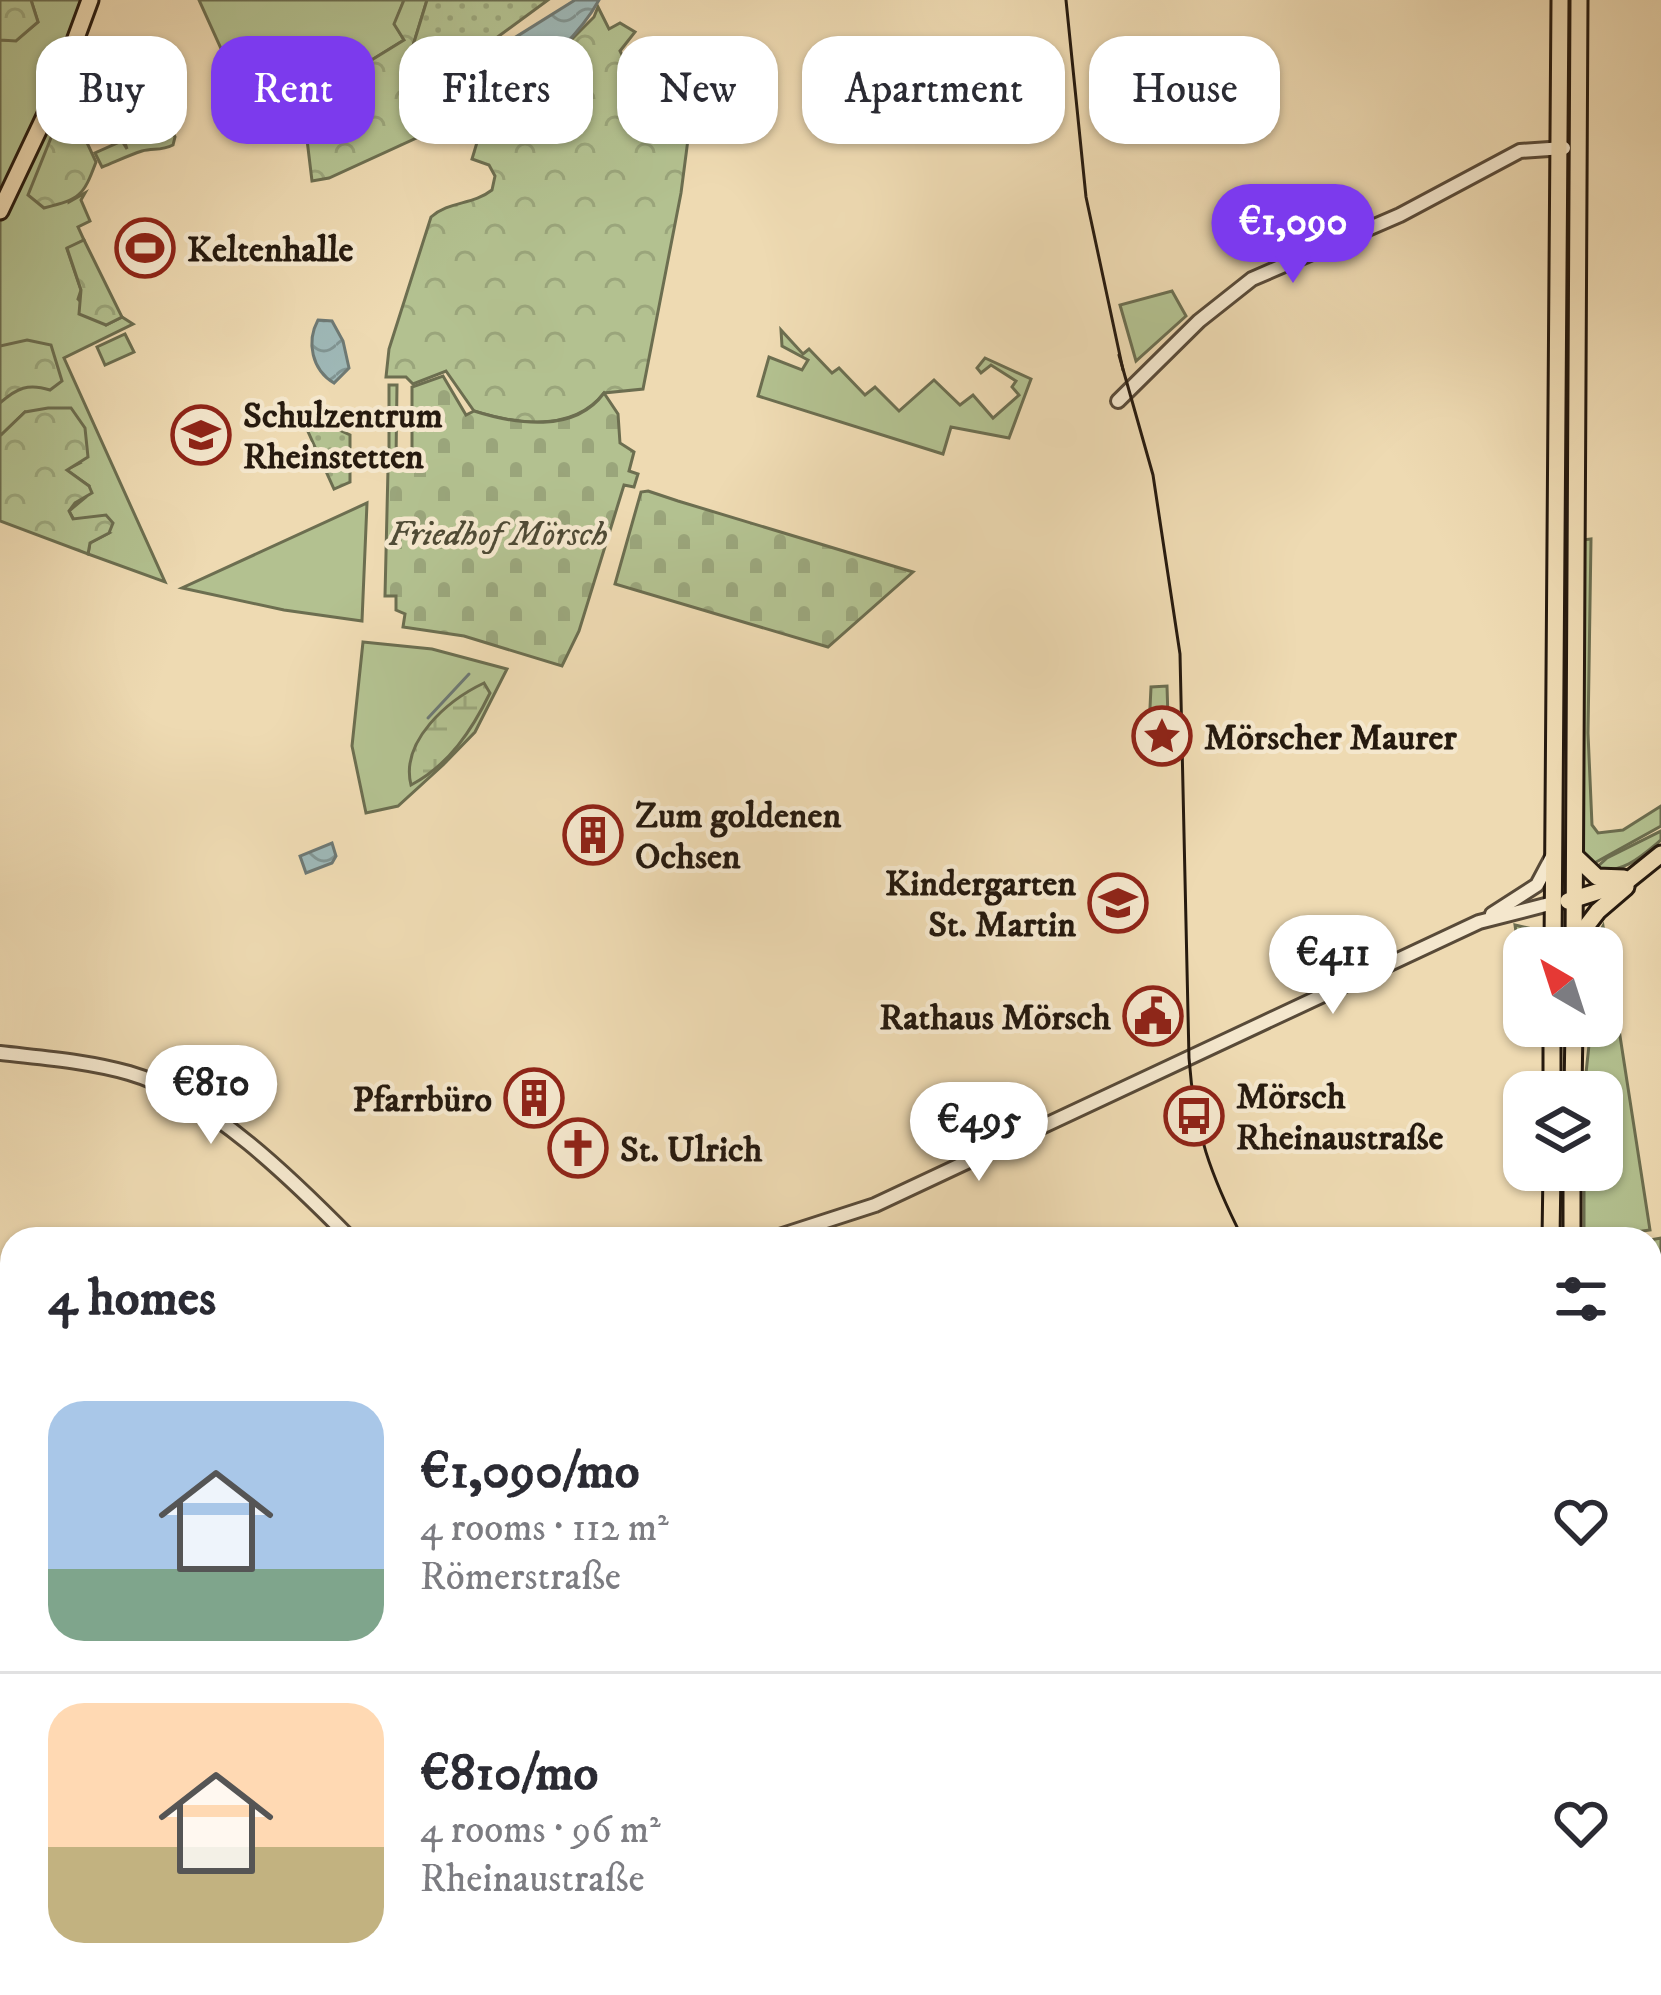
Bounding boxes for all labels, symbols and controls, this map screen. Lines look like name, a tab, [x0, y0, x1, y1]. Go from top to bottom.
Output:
chip: Buy	[36, 36, 187, 144]
chip: Rent	[211, 36, 375, 144]
chip: Filters	[399, 36, 593, 144]
chip: New	[617, 36, 778, 144]
chip: Apartment	[802, 36, 1065, 144]
chip: House	[1089, 36, 1280, 144]
pin: €1,090	[1195, 184, 1391, 286]
text: €1,090	[1238, 198, 1348, 247]
sports icon: Keltenhalle	[114, 217, 176, 279]
place label: Keltenhalle	[187, 228, 353, 273]
place label: Schulzentrum Rheinstetten	[243, 394, 443, 480]
school or university icon: Schulzentrum Rheinstetten	[170, 404, 232, 466]
park label: Friedhof Mörsch	[388, 512, 608, 557]
place icon: Mörscher Maurer	[1131, 705, 1193, 767]
place label: Mörscher Maurer	[1204, 716, 1457, 761]
place label: Zum goldenen Ochsen	[635, 794, 841, 880]
building icon: Zum goldenen Ochsen	[562, 804, 624, 866]
place label: Kindergarten St. Martin	[885, 862, 1076, 948]
school or university icon: Kindergarten St. Martin	[1087, 872, 1149, 934]
pin: €411	[1262, 915, 1404, 1017]
north arrow	[1503, 927, 1623, 1047]
map controls	[1503, 927, 1623, 1191]
text: €411	[1296, 929, 1370, 978]
public building icon: Rathaus Mörsch	[1122, 985, 1184, 1047]
place label: Rathaus Mörsch	[879, 996, 1111, 1041]
pin: €810	[140, 1045, 282, 1147]
text: €810	[172, 1059, 250, 1108]
building icon: Pfarrbüro	[503, 1067, 565, 1129]
button: layers	[1503, 1071, 1623, 1191]
place label: Mörsch Rheinaustraße	[1236, 1075, 1443, 1161]
place label: Pfarrbüro	[352, 1078, 492, 1123]
pin: €495	[908, 1082, 1050, 1184]
bus stop icon: Mörsch Rheinaustraße	[1163, 1085, 1225, 1147]
text: €495	[937, 1096, 1021, 1145]
church icon: St. Ulrich	[547, 1117, 609, 1179]
place label: St. Ulrich	[620, 1128, 763, 1173]
icon: filters	[1548, 1266, 1614, 1332]
text: 4 homes	[48, 1267, 216, 1331]
text: €1,090/mo	[420, 1440, 640, 1504]
icon: home	[144, 1449, 288, 1593]
icon: heart	[1548, 1488, 1614, 1554]
text: 4 rooms · 112 m²	[420, 1504, 669, 1553]
text: Römerstraße	[420, 1553, 621, 1602]
text: €810/mo	[420, 1742, 598, 1806]
icon: home	[144, 1751, 288, 1895]
icon: heart	[1548, 1790, 1614, 1856]
text: 4 rooms · 96 m²	[420, 1806, 661, 1855]
text: Rheinaustraße	[420, 1855, 645, 1904]

